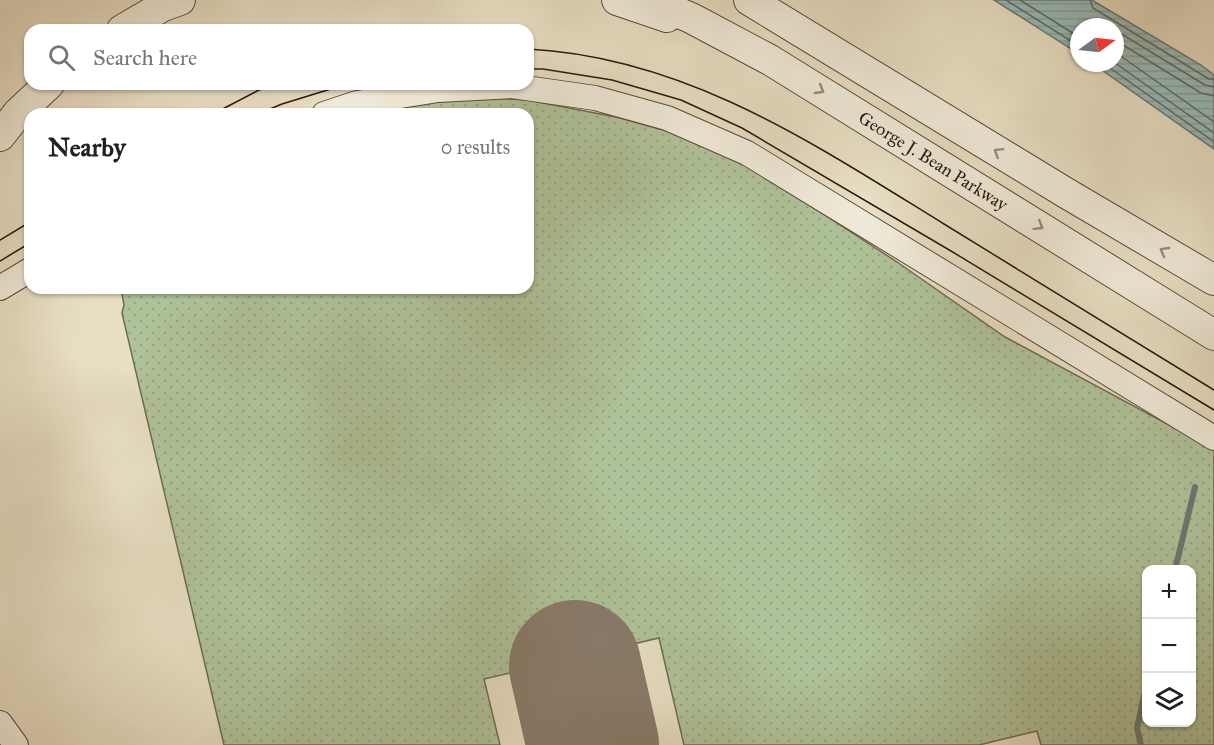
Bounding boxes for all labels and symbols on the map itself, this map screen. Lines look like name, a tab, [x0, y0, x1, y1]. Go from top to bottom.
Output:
north arrow	[1070, 18, 1124, 72]
one-way arrow	[814, 83, 824, 95]
street label: George J. Bean Parkway	[854, 107, 1012, 216]
one-way arrow	[994, 147, 1004, 159]
one-way arrow	[1033, 218, 1043, 230]
one-way arrow	[1159, 246, 1170, 258]

